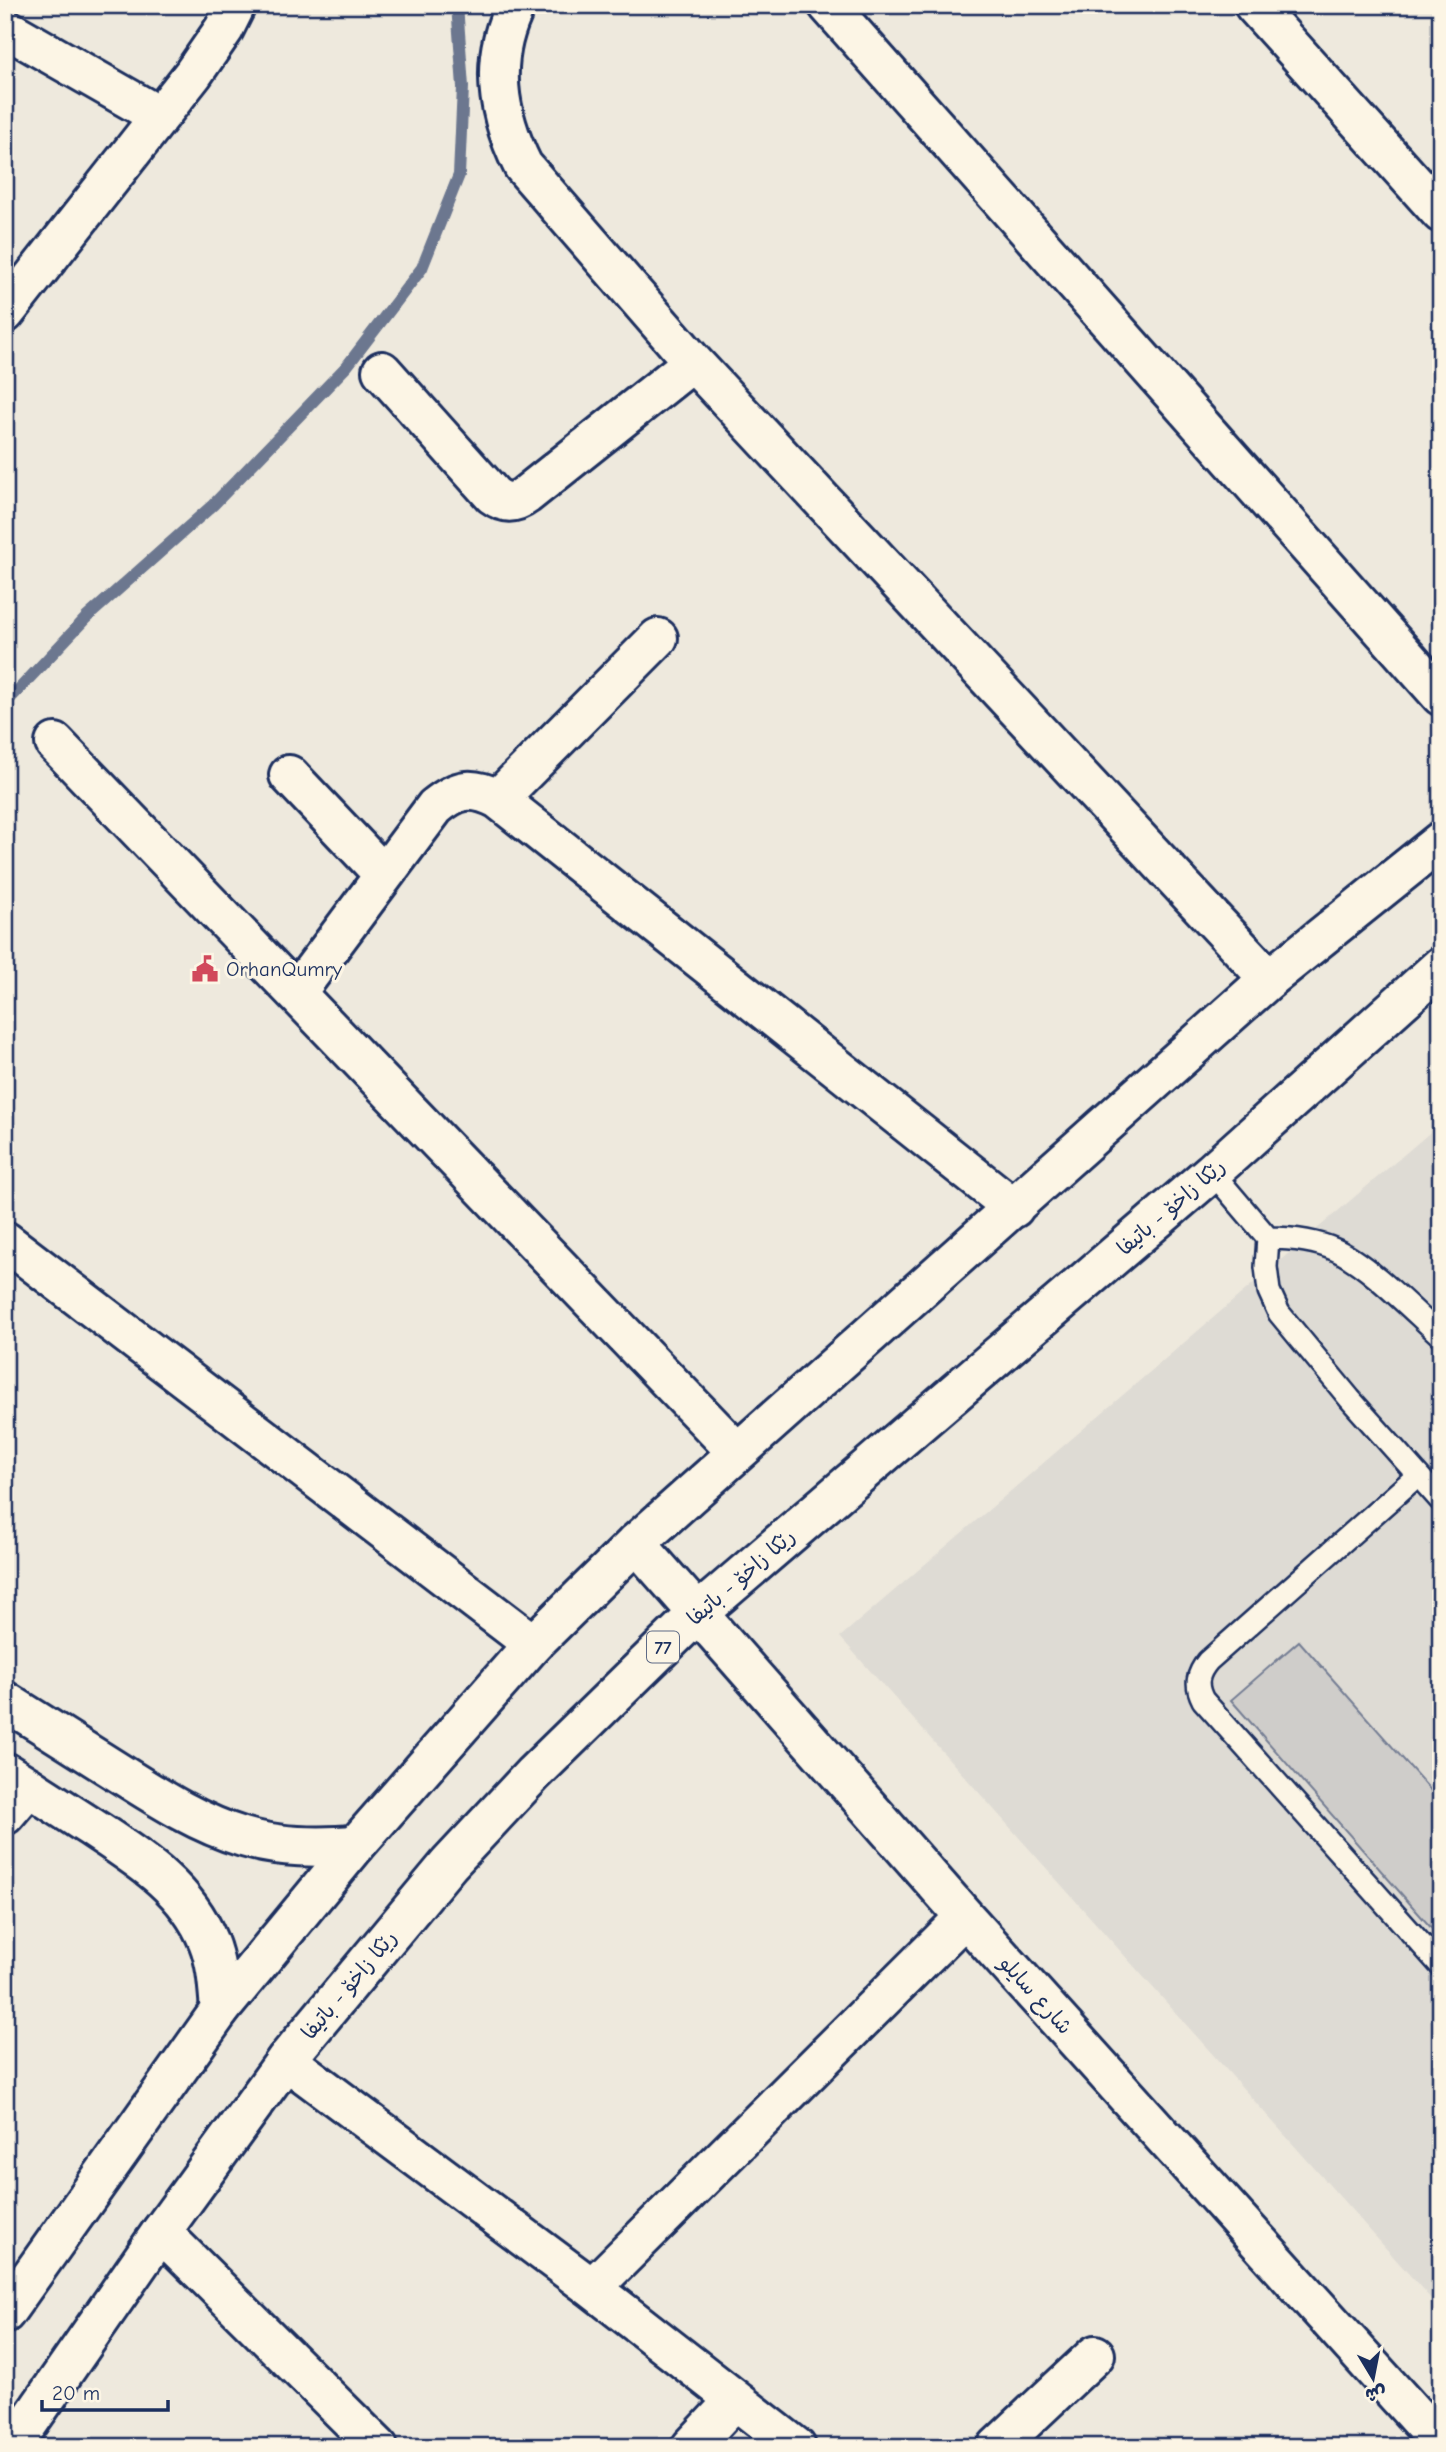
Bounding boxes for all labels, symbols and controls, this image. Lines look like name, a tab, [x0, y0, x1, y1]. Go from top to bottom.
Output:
public building icon: OrhanQumry	[190, 954, 220, 984]
place label: OrhanQumry	[226, 957, 343, 981]
street label: رێکا زاخۆ - باتیفا	[1112, 1154, 1230, 1261]
street label: رێکا زاخۆ - باتیفا	[682, 1524, 800, 1631]
road number: 77	[647, 1632, 679, 1662]
street label: رێکا زاخۆ - باتیفا	[297, 1926, 402, 2045]
street label: شارع سايلو	[992, 1950, 1077, 2041]
north arrow	[1338, 2344, 1408, 2414]
scale bar	[42, 2368, 168, 2412]
text: 20 m	[52, 2381, 100, 2405]
text: ش	[1363, 2381, 1388, 2406]

